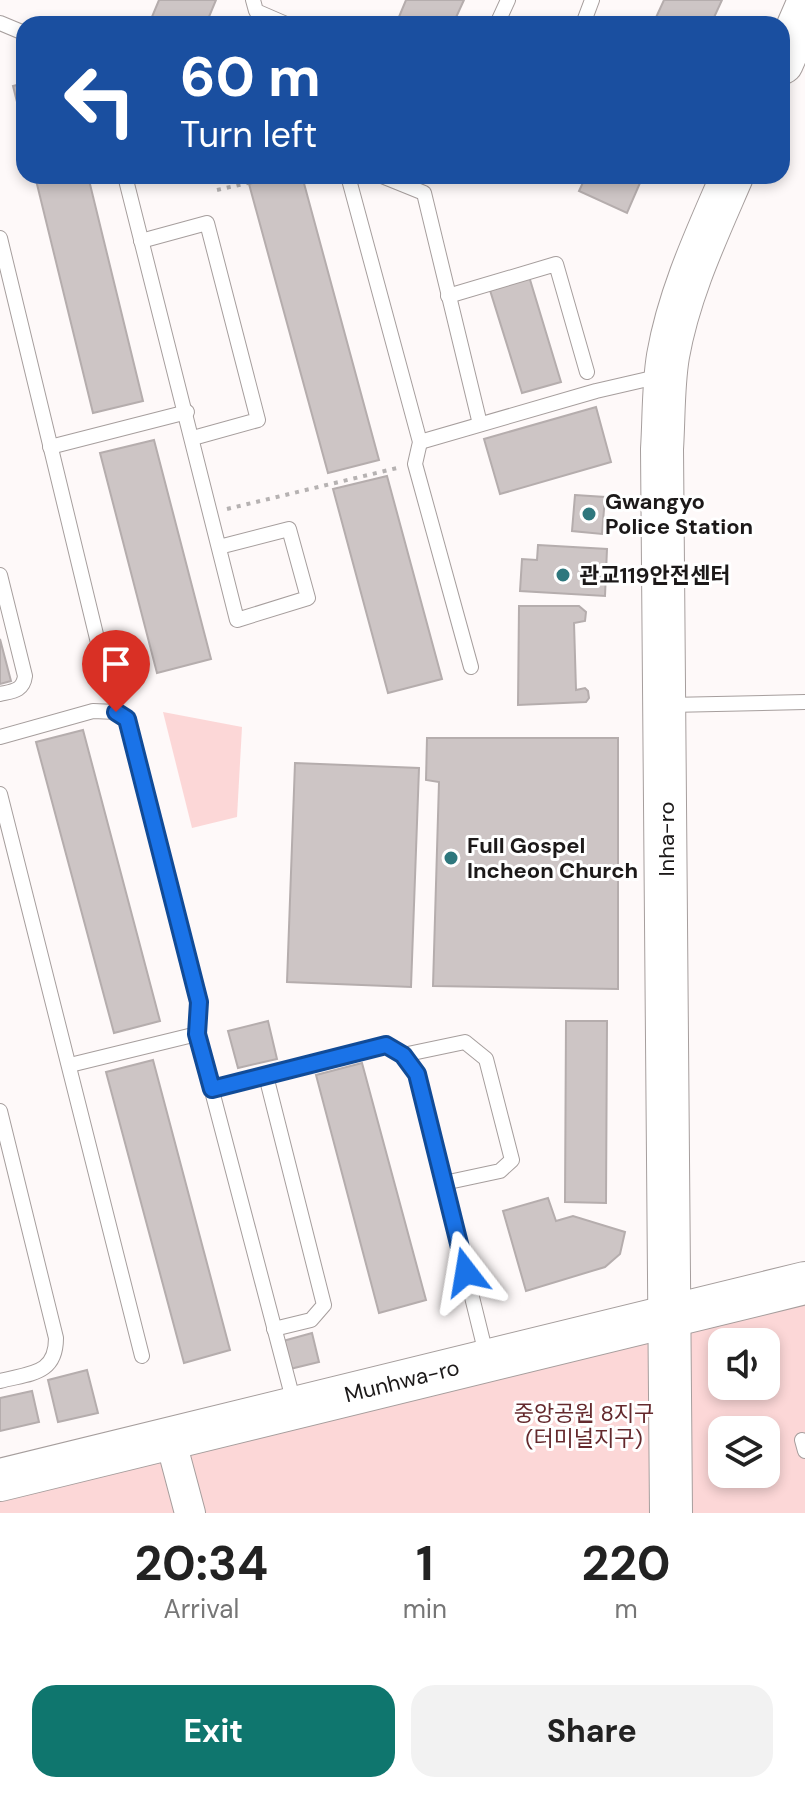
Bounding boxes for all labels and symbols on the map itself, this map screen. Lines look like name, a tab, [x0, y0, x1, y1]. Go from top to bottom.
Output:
place label: Gwangyo Police Station	[605, 487, 753, 541]
marker: Gwangyo Police Station	[580, 505, 598, 523]
place label: 관교119안전센터	[579, 561, 730, 590]
marker: 관교119안전센터	[554, 566, 572, 584]
pin	[82, 630, 150, 712]
street label: Inha-ro	[652, 801, 681, 877]
place label: Full Gospel Incheon Church	[467, 831, 638, 885]
marker: Full Gospel Incheon Church	[442, 849, 460, 867]
position arrow	[424, 1230, 508, 1314]
street label: Munhwa-ro	[342, 1353, 462, 1409]
park label: 중앙공원 8지구 (터미널지구)	[514, 1399, 654, 1453]

